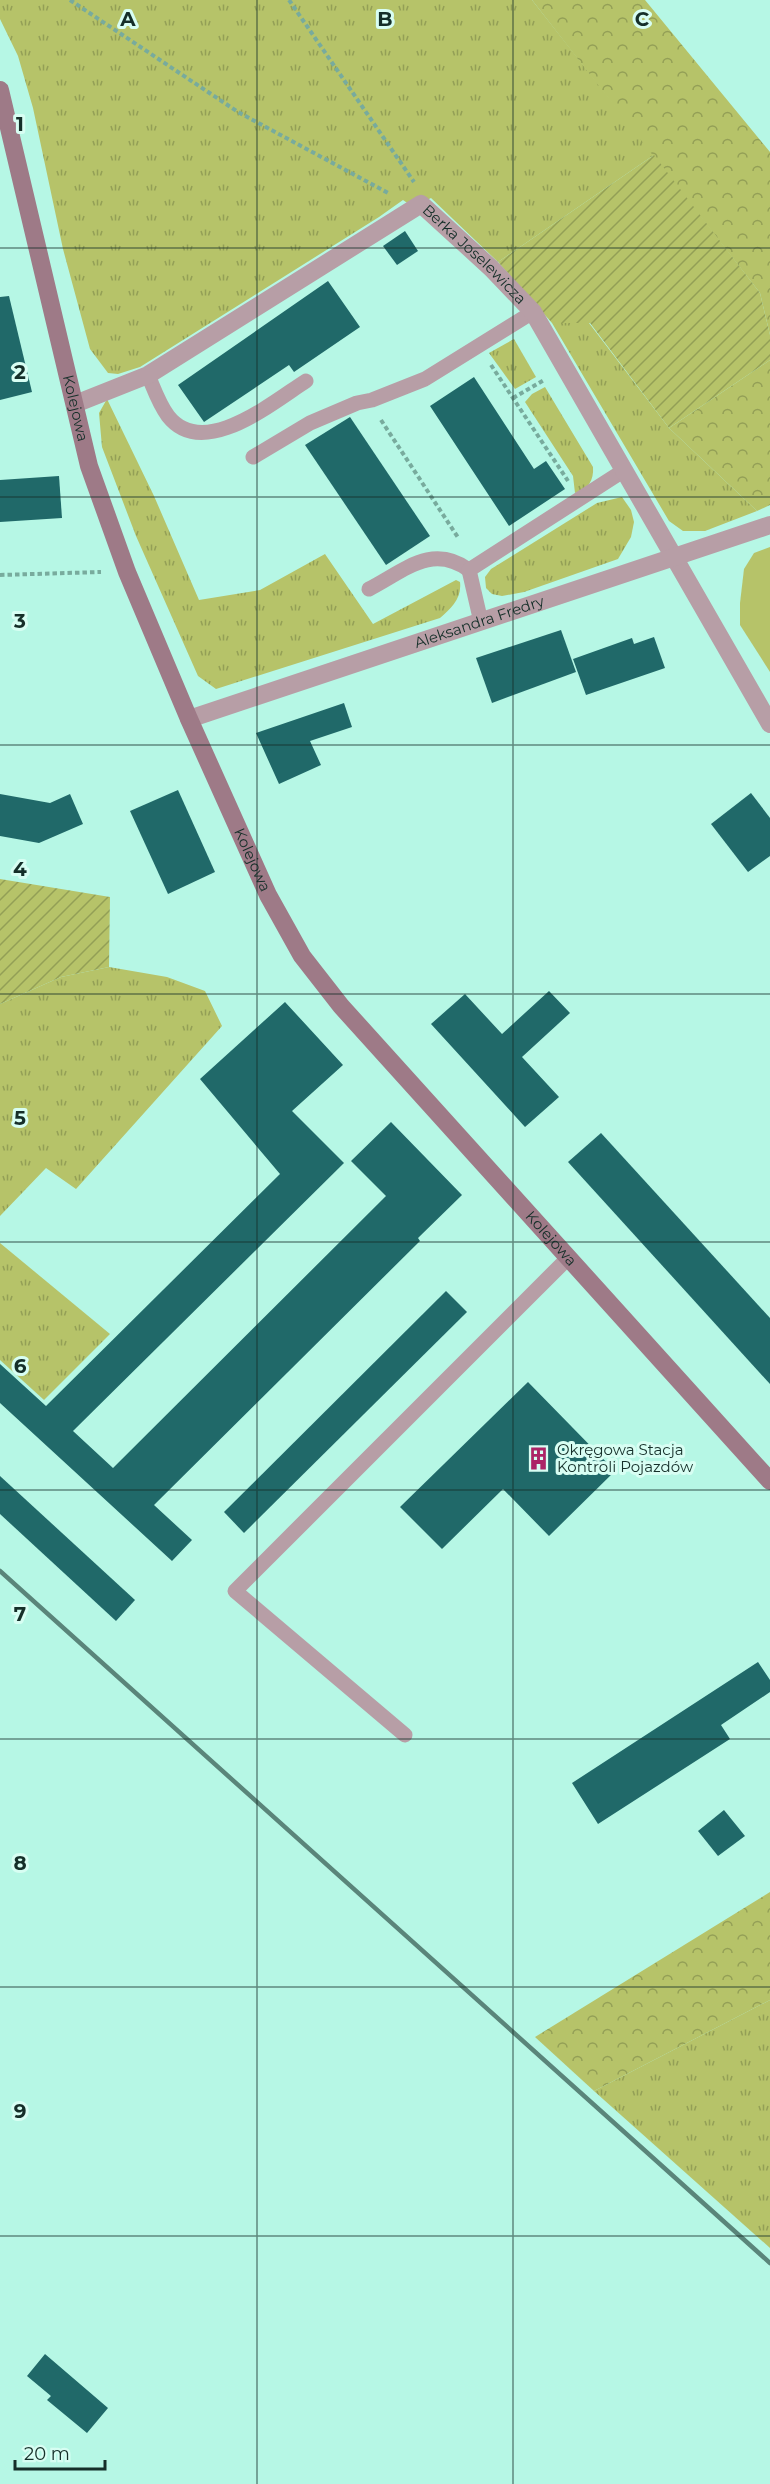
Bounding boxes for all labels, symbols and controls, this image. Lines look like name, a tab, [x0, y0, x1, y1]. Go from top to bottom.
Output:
text: A	[119, 7, 136, 31]
text: B	[377, 7, 393, 31]
text: C	[635, 7, 650, 31]
text: 1	[16, 112, 24, 136]
street label: Berka Joselewicza	[419, 200, 530, 308]
text: 2	[14, 360, 26, 384]
street label: Kolejowa	[59, 373, 93, 443]
street label: Aleksandra Fredry	[412, 591, 547, 652]
text: 3	[13, 609, 26, 633]
street label: Kolejowa	[230, 825, 275, 895]
text: 4	[13, 857, 27, 881]
text: 5	[14, 1106, 26, 1130]
street label: Kolejowa	[522, 1207, 581, 1270]
text: 6	[14, 1354, 27, 1378]
place label: Okręgowa Stacja Kontroli Pojazdów	[557, 1440, 694, 1476]
building icon: Okręgowa Stacja Kontroli Pojazdów	[526, 1446, 552, 1472]
text: 7	[14, 1602, 26, 1626]
text: 8	[13, 1851, 27, 1875]
text: 9	[14, 2099, 26, 2123]
scale bar	[15, 2433, 105, 2471]
text: 20 m	[24, 2443, 70, 2465]

